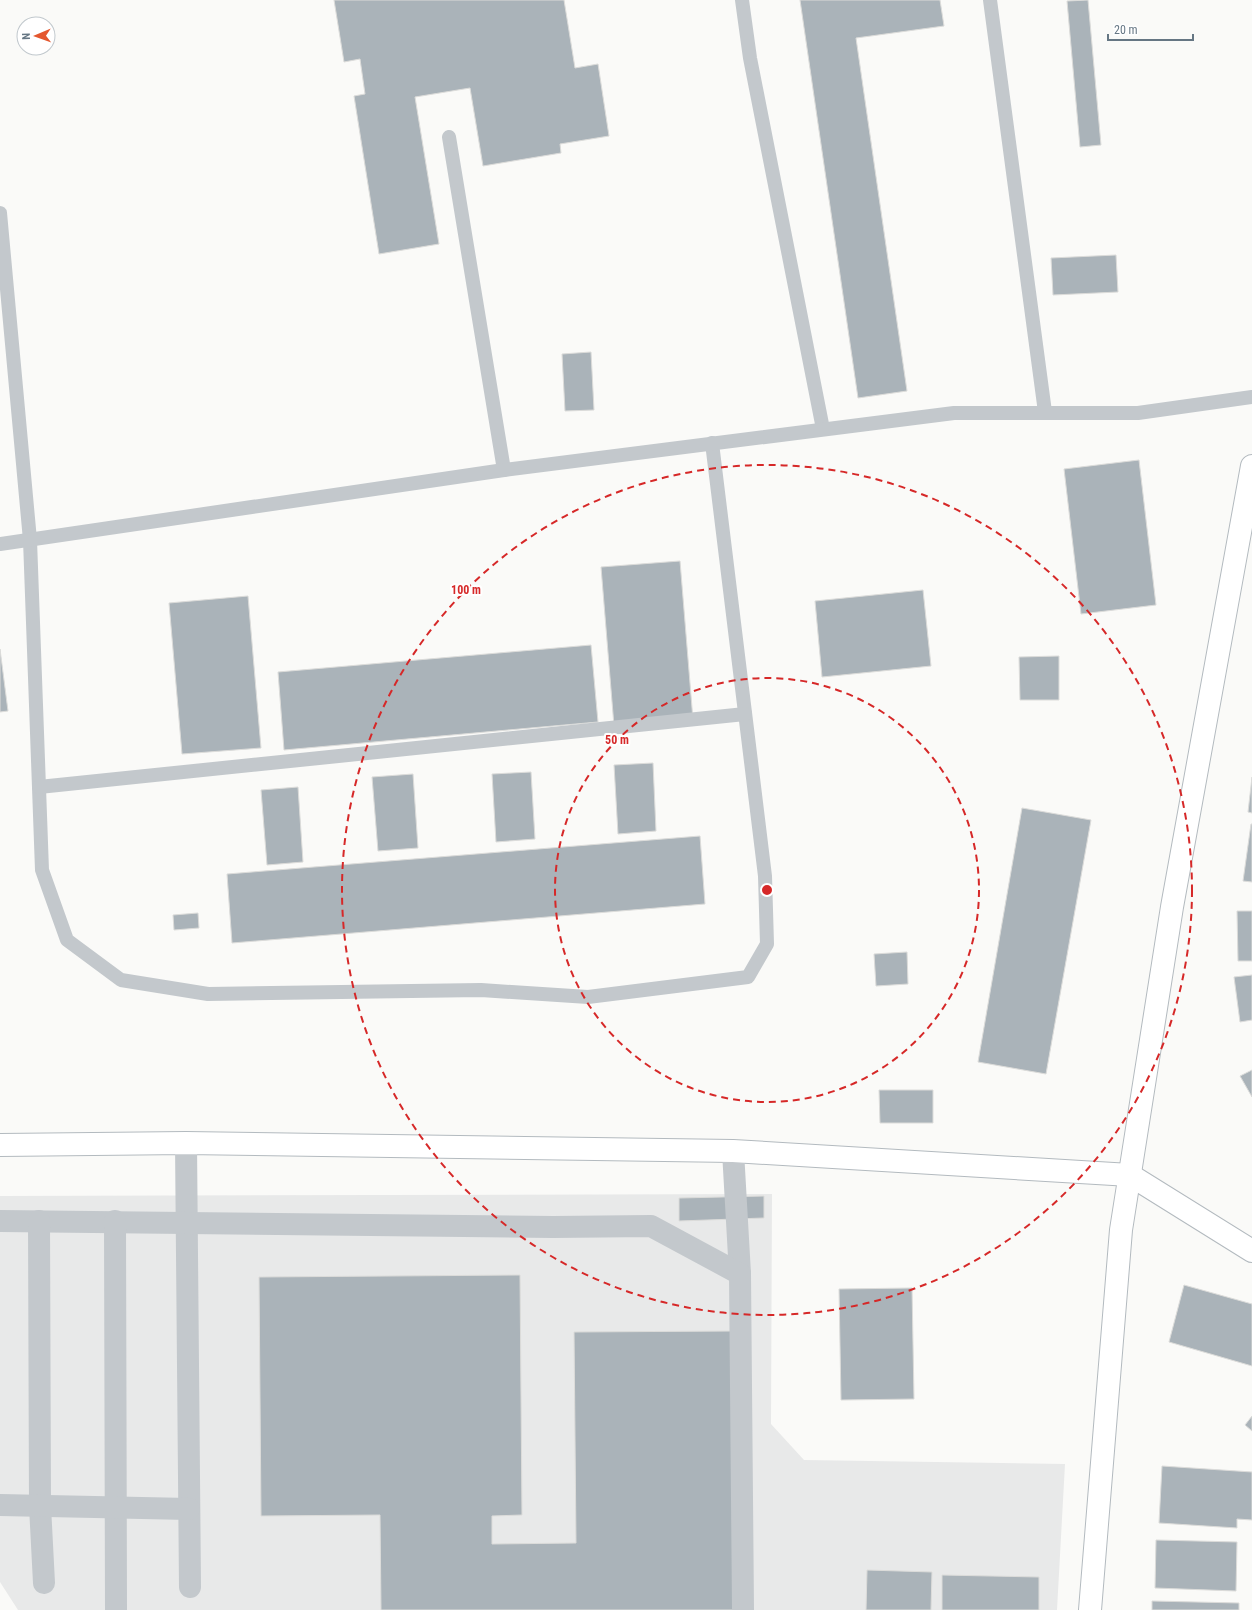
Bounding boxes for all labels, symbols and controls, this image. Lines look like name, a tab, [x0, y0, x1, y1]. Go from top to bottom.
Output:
north arrow	[16, 16, 56, 56]
scale bar	[1108, 16, 1193, 42]
text: 20 m	[1114, 23, 1138, 37]
text: N	[20, 32, 33, 40]
text: 100 m	[451, 583, 481, 597]
text: 50 m	[605, 733, 629, 747]
centre of rings	[760, 883, 774, 897]

